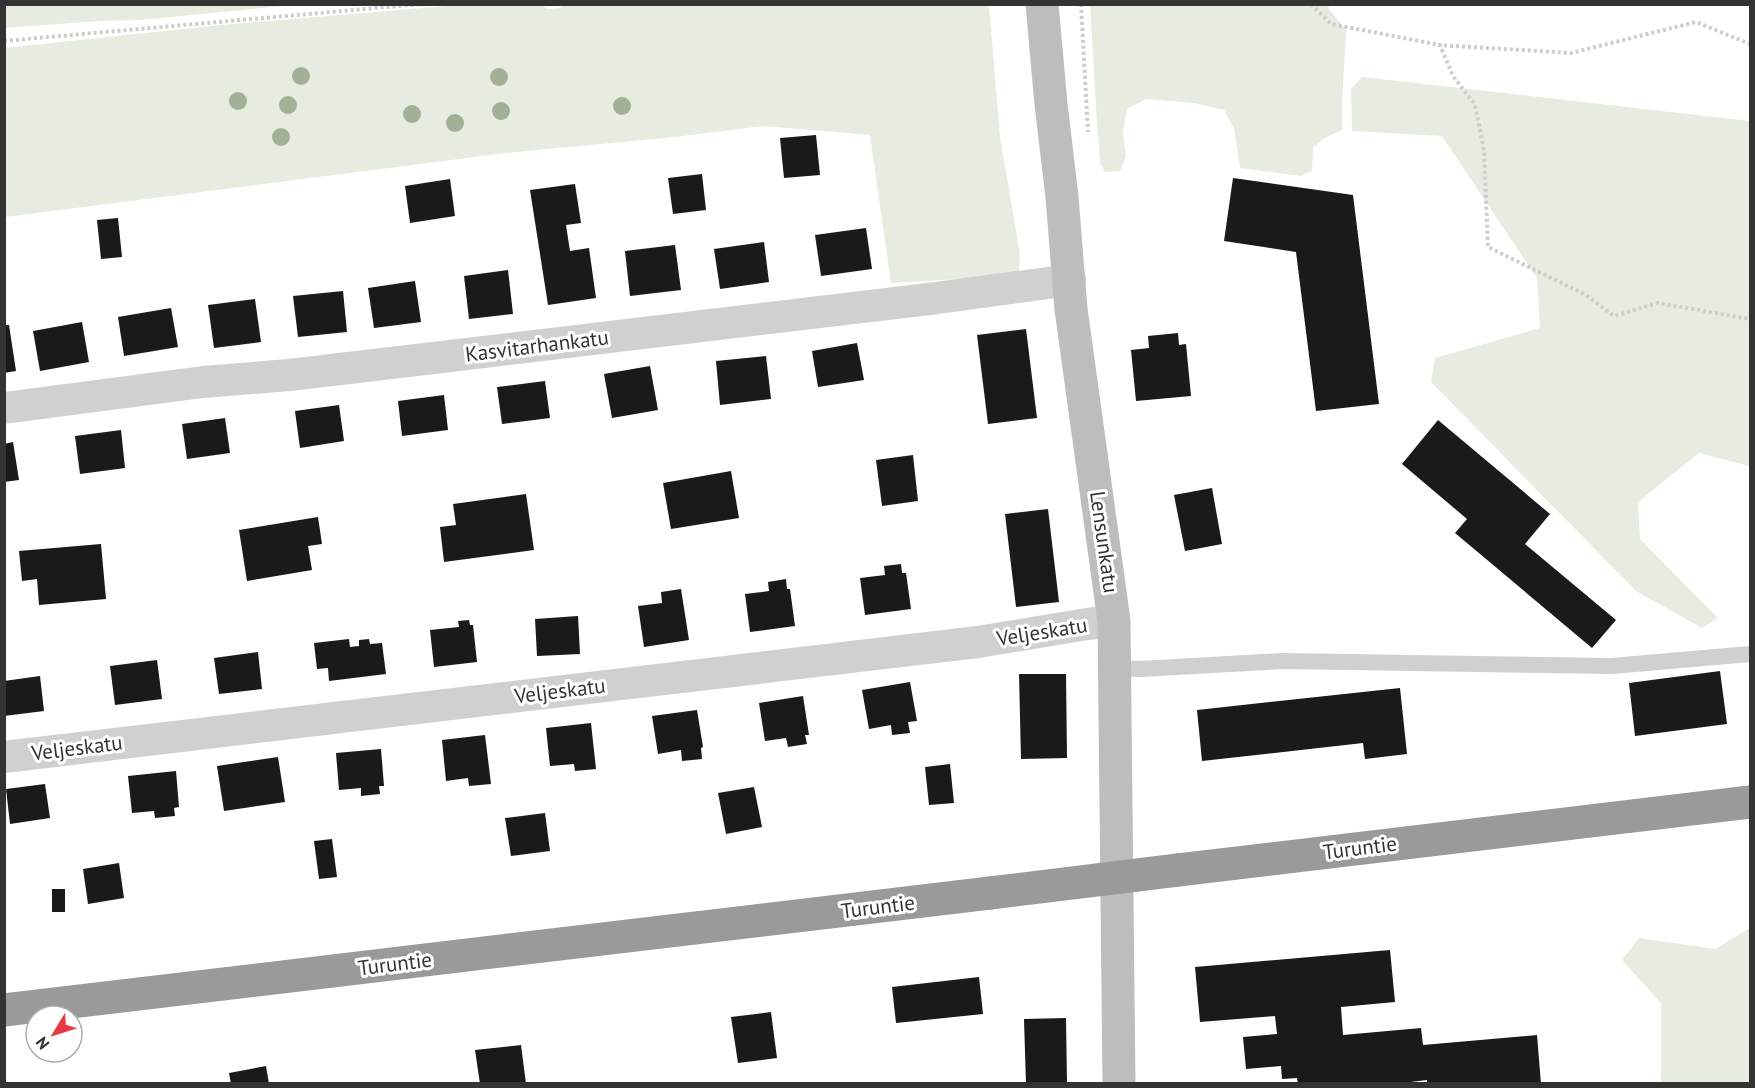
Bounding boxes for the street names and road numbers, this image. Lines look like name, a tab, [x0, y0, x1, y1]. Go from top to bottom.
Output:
street label: Kasvitarhankatu	[464, 323, 610, 368]
street label: Lensunkatu	[1084, 489, 1125, 594]
street label: Veljeskatu	[994, 611, 1089, 652]
street label: Veljeskatu	[512, 672, 607, 710]
street label: Veljeskatu	[29, 729, 124, 767]
street label: Turuntie	[1321, 830, 1398, 865]
street label: Turuntie	[839, 889, 916, 924]
street label: Turuntie	[356, 946, 433, 981]

